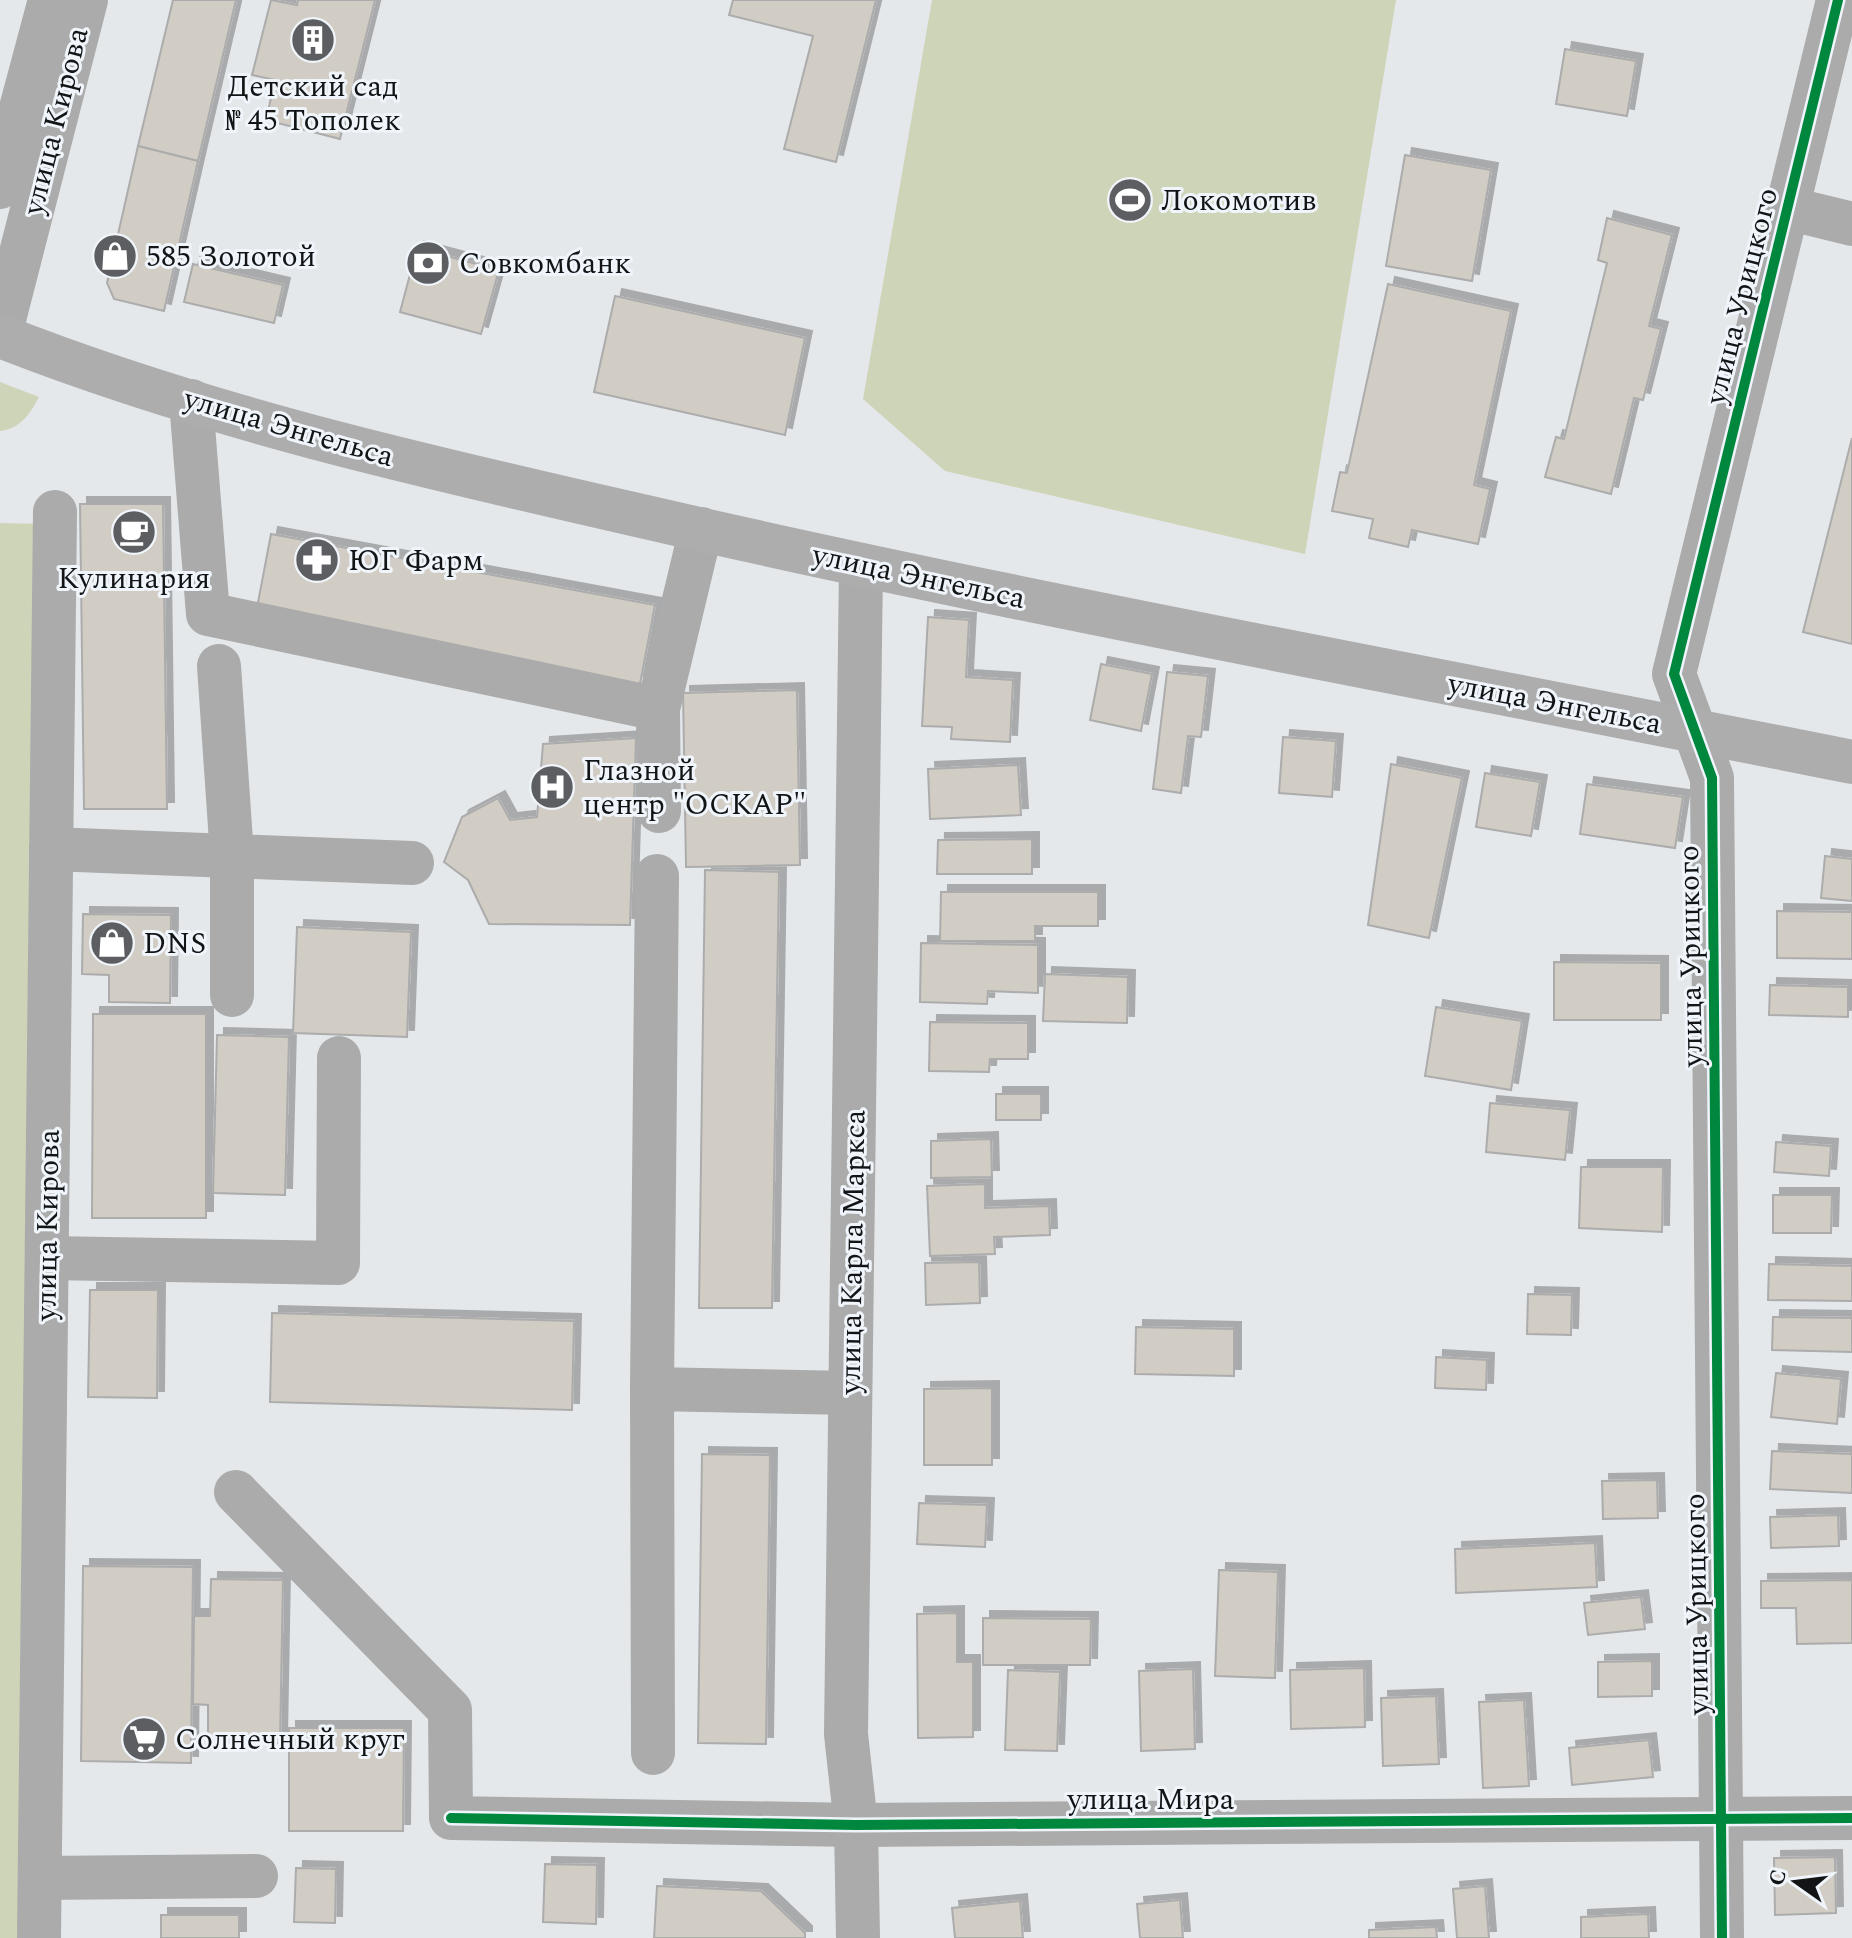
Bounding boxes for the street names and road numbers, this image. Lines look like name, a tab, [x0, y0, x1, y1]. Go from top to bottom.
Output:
street label: улица Кирова	[10, 22, 102, 221]
street label: улица Урицкого	[1693, 183, 1791, 410]
street label: улица Энгельса	[177, 376, 399, 480]
street label: улица Энгельса	[807, 532, 1030, 622]
street label: улица Энгельса	[1443, 661, 1666, 747]
street label: улица Урицкого	[1666, 845, 1716, 1068]
street label: улица Карла Маркса	[827, 1109, 878, 1396]
street label: улица Кирова	[23, 1128, 73, 1322]
street label: улица Урицкого	[1672, 1493, 1722, 1716]
street label: улица Мира	[1066, 1777, 1235, 1823]

